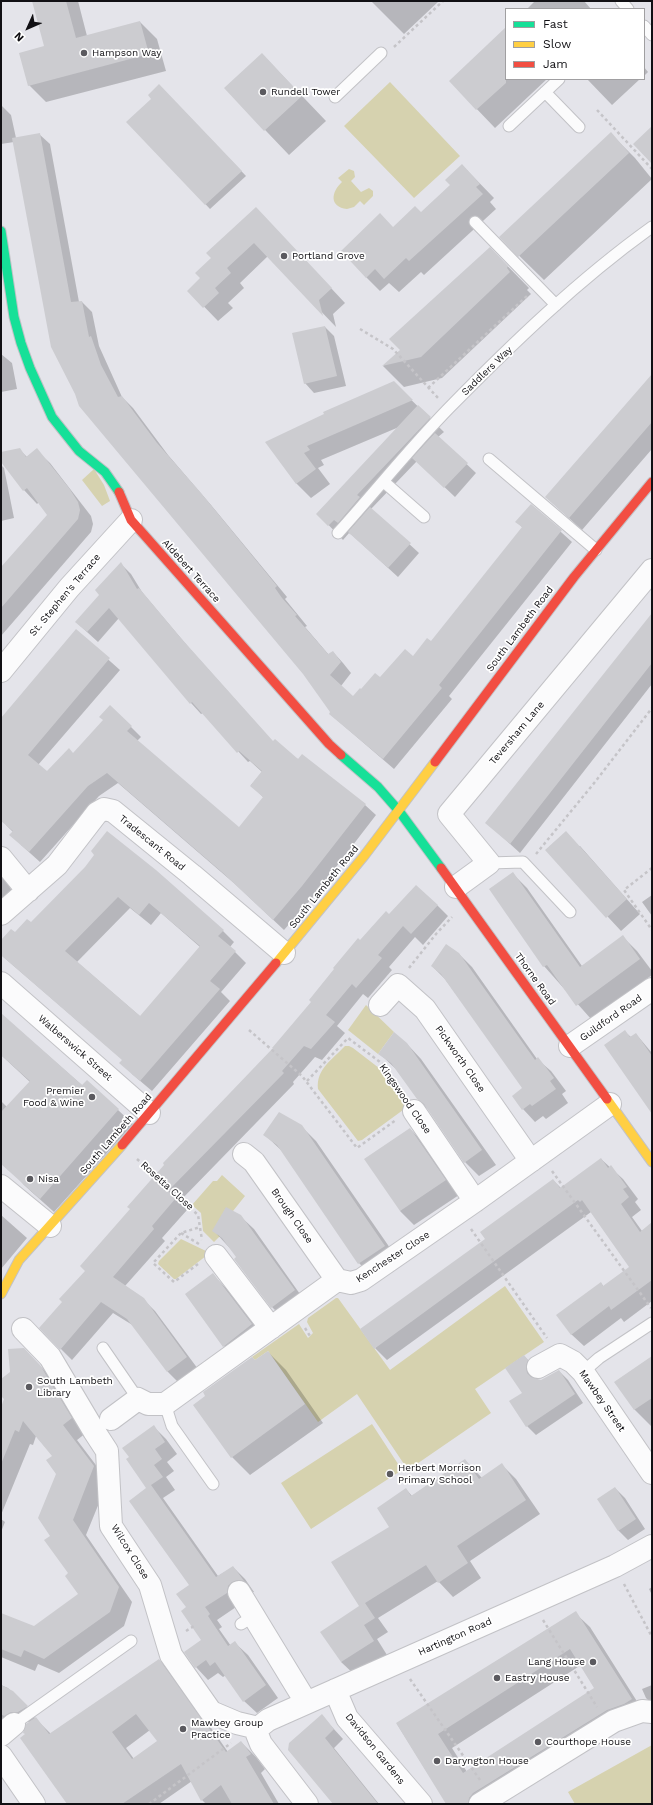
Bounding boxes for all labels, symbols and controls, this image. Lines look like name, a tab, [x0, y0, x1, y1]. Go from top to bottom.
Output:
north arrow	[8, 8, 48, 48]
legend	[505, 8, 645, 80]
text: Fast	[543, 17, 568, 31]
text: N	[12, 29, 27, 44]
text: Slow	[543, 37, 571, 51]
place label: Hampson Way	[92, 47, 161, 59]
marker: Hampson Way	[79, 48, 89, 58]
text: Jam	[543, 57, 568, 71]
place label: Rundell Tower	[271, 86, 340, 98]
marker: Rundell Tower	[258, 87, 268, 97]
place label: Portland Grove	[292, 250, 365, 262]
marker: Portland Grove	[279, 251, 289, 261]
street label: Saddlers Way	[459, 344, 515, 398]
street label: Aldebert Terrace	[159, 537, 223, 605]
street label: St. Stephen's Terrace	[27, 551, 103, 639]
street label: South Lambeth Road	[484, 584, 556, 674]
street label: Teversham Lane	[487, 699, 547, 767]
street label: Tradescant Road	[116, 813, 188, 873]
street label: South Lambeth Road	[287, 843, 361, 931]
street label: Thorne Road	[512, 950, 558, 1008]
street label: Guildford Road	[578, 992, 644, 1044]
street label: Walberswick Street	[35, 1012, 115, 1084]
street label: Pickworth Close	[432, 1023, 488, 1095]
street label: Kingswood Close	[376, 1062, 434, 1136]
place label: Premier Food & Wine	[23, 1085, 84, 1108]
street label: South Lambeth Road	[77, 1091, 155, 1177]
marker: Premier Food & Wine	[87, 1092, 97, 1102]
street label: Rosetta Close	[138, 1159, 196, 1213]
place label: Nisa	[38, 1173, 59, 1185]
marker: Nisa	[25, 1174, 35, 1184]
street label: Brough Close	[269, 1186, 315, 1246]
street label: Kenchester Close	[354, 1229, 432, 1285]
street label: Mawbey Street	[576, 1368, 628, 1434]
place label: South Lambeth Library	[37, 1375, 113, 1398]
marker: South Lambeth Library	[24, 1382, 34, 1392]
place label: Herbert Morrison Primary School	[398, 1462, 481, 1486]
marker: Herbert Morrison Primary School	[385, 1469, 395, 1479]
street label: Wilcox Close	[108, 1522, 152, 1582]
street label: Hartington Road	[416, 1615, 494, 1659]
place label: Lang House	[528, 1656, 585, 1668]
marker: Lang House	[588, 1657, 598, 1667]
place label: Eastry House	[505, 1672, 570, 1684]
marker: Eastry House	[492, 1673, 502, 1683]
street label: Davidson Gardens	[343, 1711, 407, 1787]
place label: Mawbey Group Practice	[191, 1717, 263, 1740]
marker: Mawbey Group Practice	[178, 1724, 188, 1734]
place label: Courthope House	[546, 1736, 631, 1748]
marker: Courthope House	[533, 1737, 543, 1747]
place label: Daryngton House	[445, 1755, 529, 1767]
marker: Daryngton House	[432, 1756, 442, 1766]

